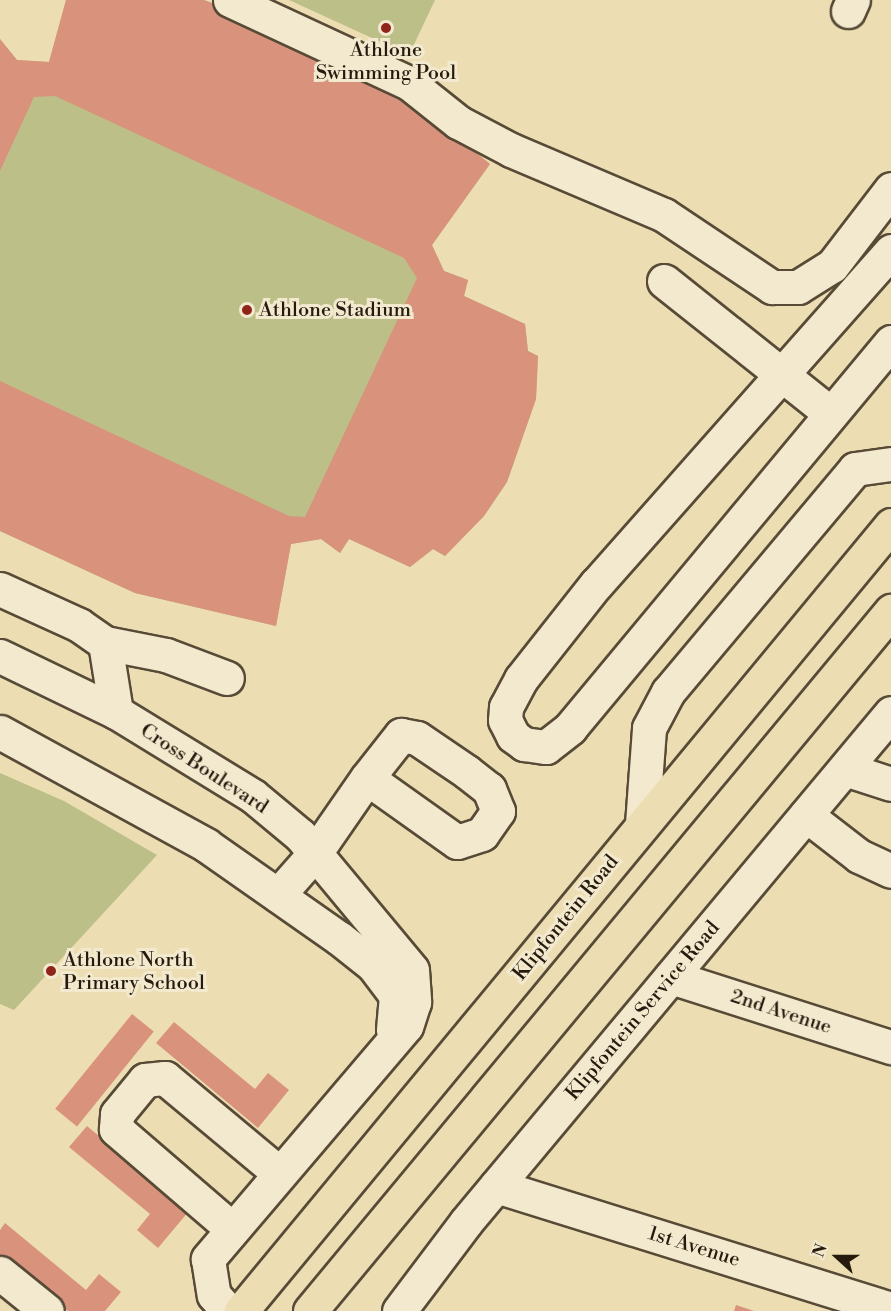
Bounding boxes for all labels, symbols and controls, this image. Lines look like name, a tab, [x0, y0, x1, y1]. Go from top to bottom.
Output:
marker: Athlone Swimming Pool	[379, 21, 393, 35]
place label: Athlone Swimming Pool	[316, 38, 456, 85]
place label: Athlone Stadium	[259, 298, 411, 322]
marker: Athlone Stadium	[240, 303, 254, 317]
street label: Cross Boulevard	[136, 719, 272, 819]
street label: Klipfontein Road	[508, 850, 624, 986]
street label: Klipfontein Service Road	[561, 917, 725, 1105]
place label: Athlone North Primary School	[63, 948, 205, 995]
marker: Athlone North Primary School	[44, 964, 58, 978]
street label: 2nd Avenue	[727, 984, 835, 1040]
street label: 1st Avenue	[645, 1222, 743, 1272]
north arrow	[807, 1227, 867, 1287]
text: N	[809, 1241, 832, 1260]

